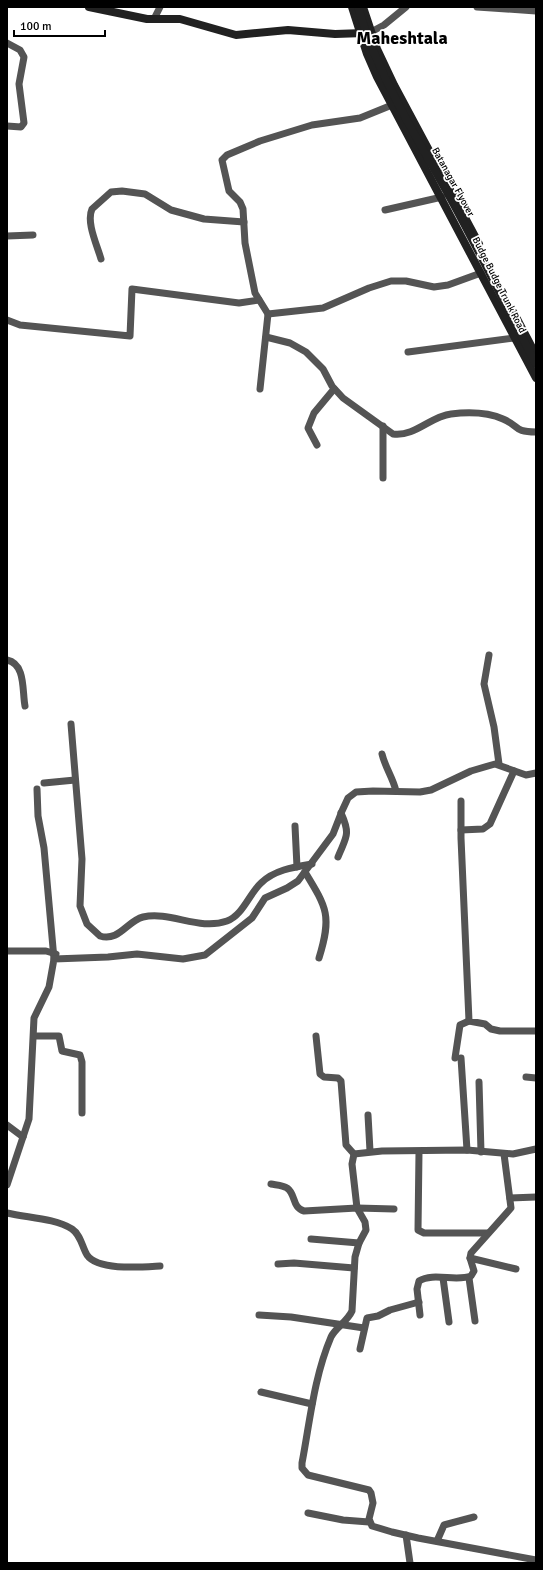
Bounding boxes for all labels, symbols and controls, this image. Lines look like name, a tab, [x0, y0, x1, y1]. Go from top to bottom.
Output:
scale bar	[14, 12, 105, 38]
text: 100 m	[20, 19, 52, 34]
district label: Maheshtala	[356, 27, 448, 49]
street label: Batanagar Flyover	[429, 145, 477, 219]
street label: Budge Budge Trunk Road	[470, 235, 528, 335]

